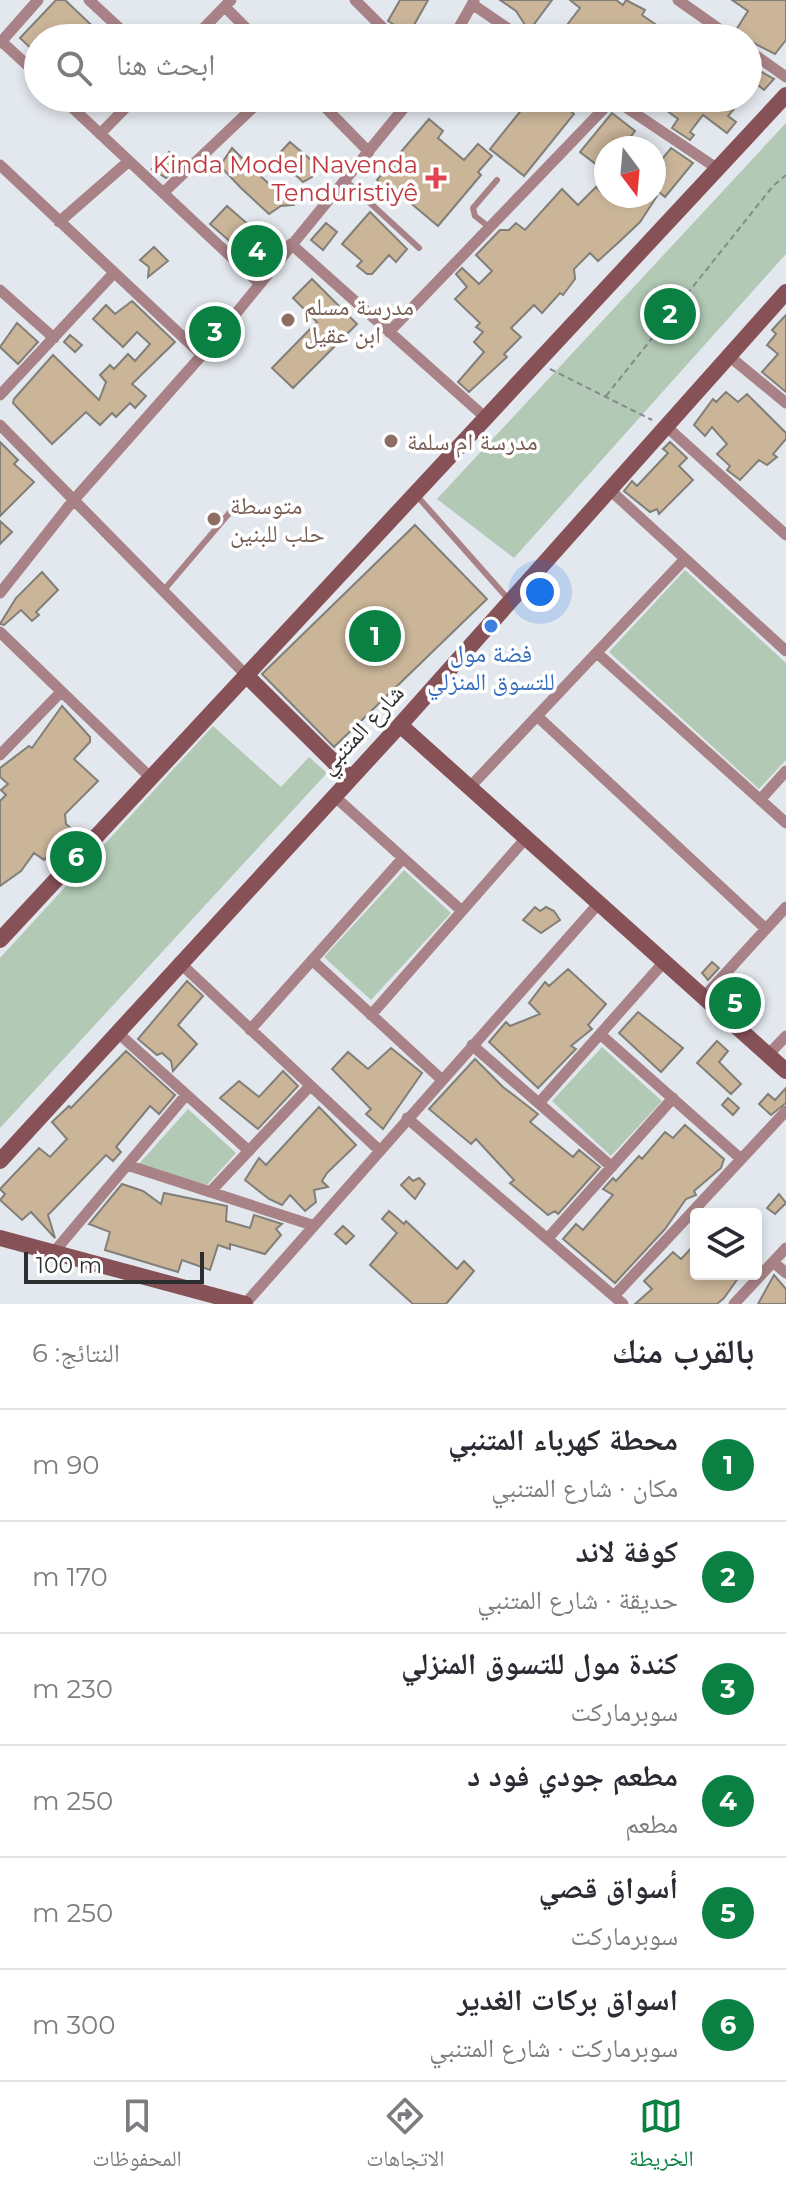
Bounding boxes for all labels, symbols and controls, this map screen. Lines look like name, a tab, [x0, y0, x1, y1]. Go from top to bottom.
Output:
search box	[24, 24, 762, 112]
icon: search	[52, 46, 96, 90]
text: ابحث هنا	[116, 46, 215, 83]
north arrow	[594, 136, 666, 208]
place label: Kinda Model Navenda Tenduristiyê	[153, 150, 418, 207]
marker: Kinda Model Navenda Tenduristiyê	[425, 167, 447, 189]
pin: 4	[231, 221, 283, 281]
pin: 2	[644, 284, 696, 344]
place label: مدرسة مسلم ابن عقيل	[304, 292, 414, 349]
pin: 3	[189, 302, 241, 362]
marker: مدرسة مسلم ابن عقيل	[279, 311, 297, 329]
place label: مدرسة ام سلمة	[407, 427, 538, 458]
marker: مدرسة ام سلمة	[382, 432, 400, 450]
place label: متوسطة حلب للبنين	[230, 491, 325, 548]
marker: متوسطة حلب للبنين	[205, 510, 223, 528]
your location	[520, 572, 560, 612]
pin: 1	[349, 606, 401, 666]
marker: فضة مول للتسوق المنزلي	[482, 617, 500, 635]
place label: فضة مول للتسوق المنزلي	[427, 639, 555, 701]
street label: شارع المتنبي	[312, 678, 413, 783]
pin: 6	[50, 827, 102, 887]
pin: 5	[709, 973, 761, 1033]
map controls	[690, 1208, 762, 1280]
button: layers	[690, 1208, 762, 1280]
scale bar	[24, 1248, 204, 1284]
text: 100 m	[36, 1252, 102, 1279]
text: بالقرب منك	[612, 1330, 754, 1372]
text: النتائج: 6	[32, 1337, 120, 1369]
text: محطة كهرباء المتنبي	[448, 1421, 678, 1458]
text: 90 m	[32, 1449, 99, 1481]
text: 1	[723, 1449, 733, 1481]
text: مكان · شارع المتنبي	[491, 1472, 678, 1504]
text: كوفة لاند	[576, 1533, 678, 1570]
text: 170 m	[32, 1561, 108, 1593]
text: 2	[720, 1561, 736, 1593]
text: حديقة · شارع المتنبي	[477, 1584, 678, 1616]
text: كندة مول للتسوق المنزلي	[401, 1645, 678, 1682]
text: 230 m	[32, 1673, 113, 1705]
text: 3	[720, 1673, 736, 1705]
text: سوبرماركت	[571, 1696, 678, 1728]
text: مطعم جودي فود د	[467, 1757, 678, 1794]
text: 250 m	[32, 1785, 113, 1817]
text: 4	[719, 1785, 737, 1817]
text: مطعم	[625, 1808, 678, 1840]
text: أسواق قصي	[538, 1869, 678, 1906]
text: 250 m	[32, 1897, 113, 1929]
text: 5	[720, 1897, 736, 1929]
text: سوبرماركت	[571, 1920, 678, 1952]
text: اسواق بركات الغدير	[457, 1981, 678, 2018]
text: 300 m	[32, 2009, 116, 2041]
text: 6	[720, 2009, 736, 2041]
text: سوبرماركت · شارع المتنبي	[429, 2032, 678, 2064]
tab: المحفوظات	[92, 2094, 182, 2180]
tab: الاتجاهات	[366, 2094, 444, 2180]
tab: الخريطة	[629, 2094, 694, 2180]

